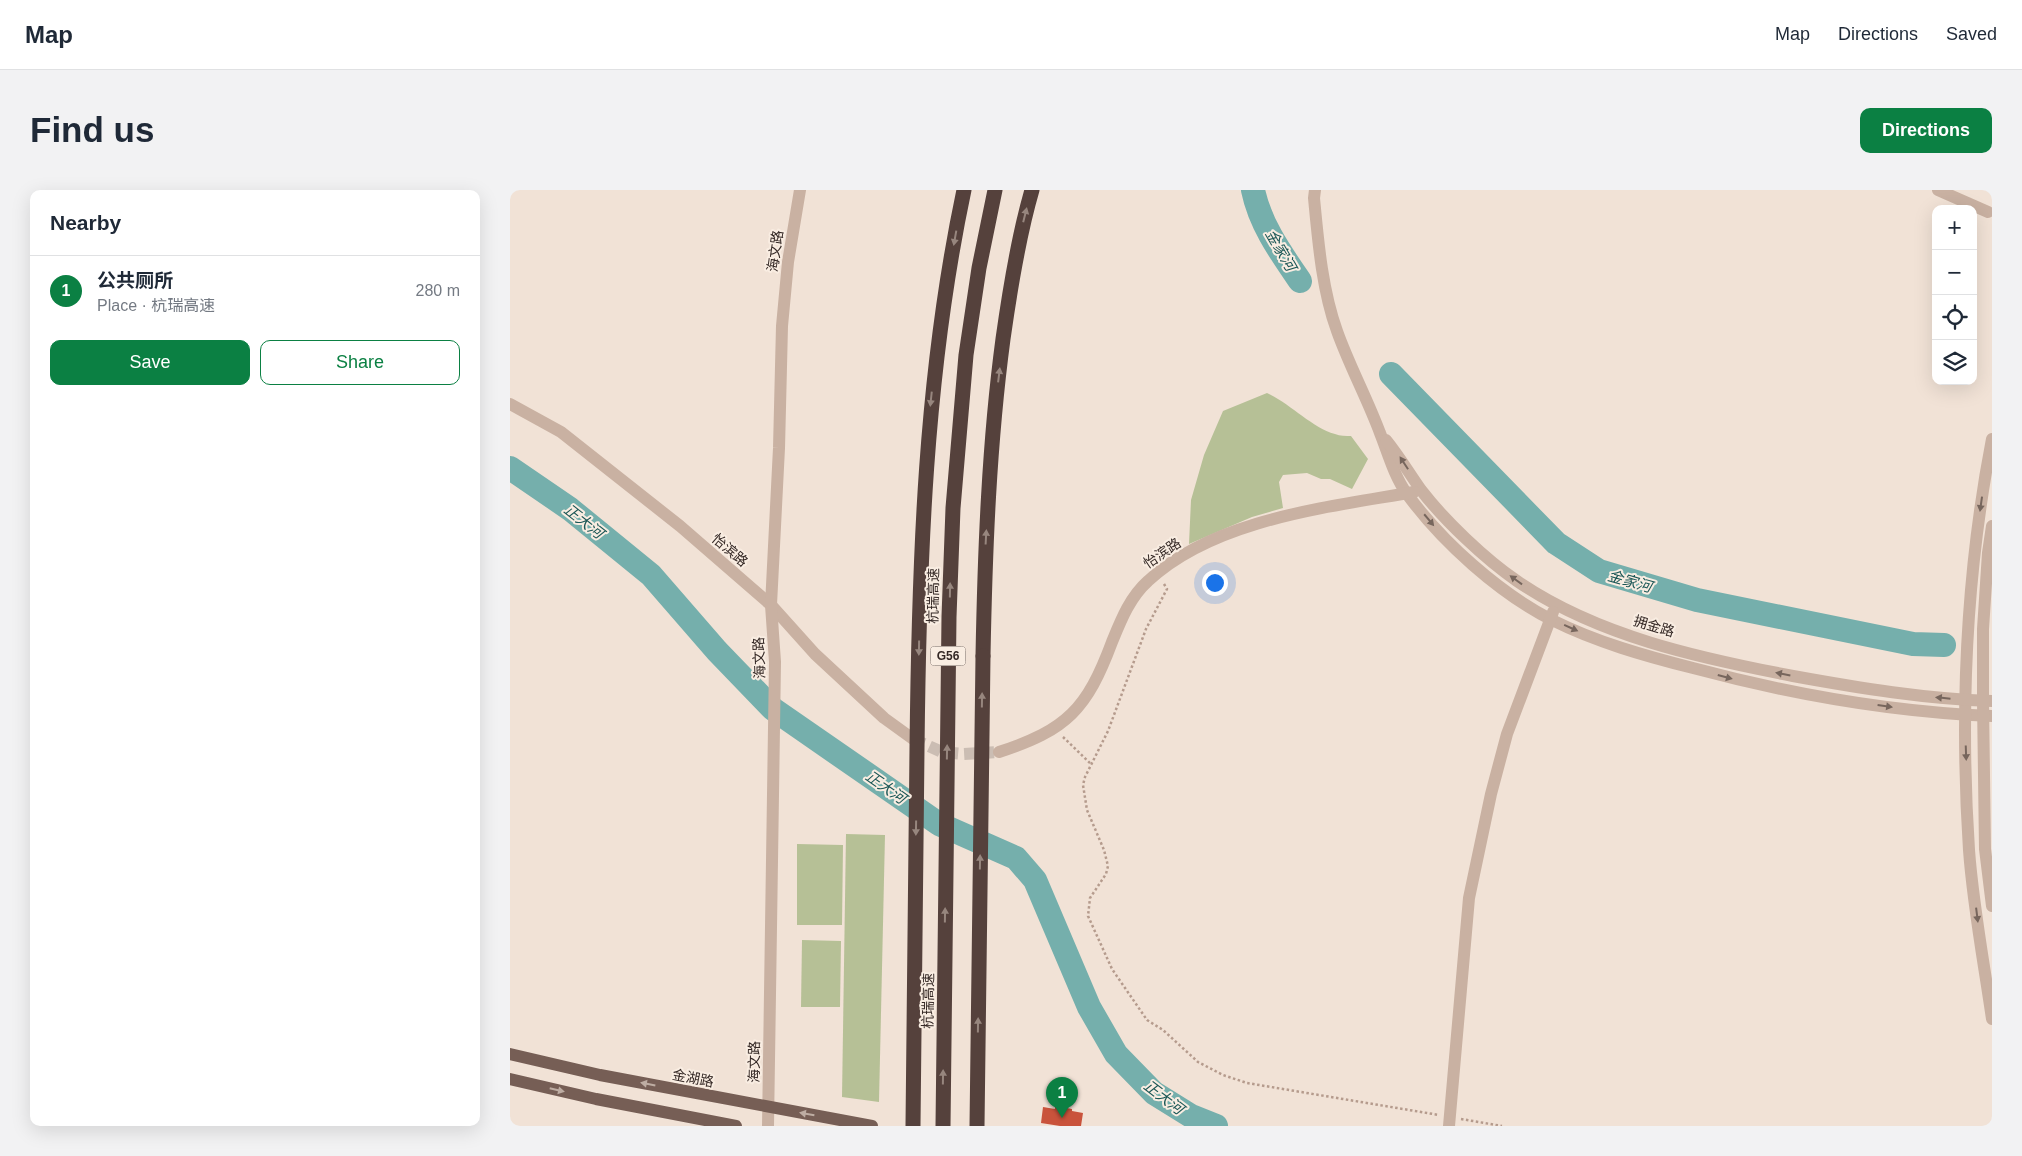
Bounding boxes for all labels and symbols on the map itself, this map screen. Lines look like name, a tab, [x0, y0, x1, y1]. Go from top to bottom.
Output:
one-way arrow	[1021, 208, 1029, 223]
water label: 金家河	[1262, 226, 1301, 276]
street label: 海文路	[764, 229, 786, 273]
one-way arrow	[950, 230, 958, 246]
one-way arrow	[995, 367, 1003, 383]
one-way arrow	[927, 391, 935, 407]
one-way arrow	[1399, 457, 1409, 470]
one-way arrow	[1977, 496, 1985, 512]
water label: 正大河	[561, 500, 609, 543]
one-way arrow	[1423, 513, 1435, 525]
one-way arrow	[983, 529, 991, 545]
street label: 怡滨路	[709, 530, 751, 570]
street label: 怡滨路	[1140, 535, 1184, 571]
water label: 金家河	[1606, 567, 1657, 596]
street label: 杭瑞高速	[925, 568, 941, 624]
your location	[1202, 570, 1228, 596]
one-way arrow	[1510, 574, 1523, 585]
one-way arrow	[946, 582, 954, 598]
street label: 拥金路	[1632, 612, 1676, 640]
one-way arrow	[1564, 625, 1578, 633]
street label: 海文路	[750, 637, 768, 679]
one-way arrow	[914, 640, 922, 656]
road number: G56	[930, 646, 966, 666]
one-way arrow	[1774, 669, 1790, 677]
one-way arrow	[1718, 673, 1733, 681]
one-way arrow	[978, 692, 986, 708]
one-way arrow	[1935, 693, 1951, 701]
one-way arrow	[1878, 702, 1894, 710]
one-way arrow	[943, 744, 951, 760]
one-way arrow	[1963, 745, 1971, 761]
water label: 正大河	[863, 767, 912, 809]
one-way arrow	[912, 820, 920, 836]
one-way arrow	[976, 854, 984, 870]
one-way arrow	[941, 907, 949, 923]
one-way arrow	[1973, 907, 1981, 923]
street label: 杭瑞高速	[920, 973, 936, 1029]
one-way arrow	[974, 1017, 982, 1033]
street label: 海文路	[746, 1041, 762, 1083]
street label: 金湖路	[671, 1066, 715, 1090]
one-way arrow	[939, 1069, 947, 1085]
pin: 1	[1046, 1077, 1078, 1118]
water label: 正大河	[1141, 1077, 1189, 1119]
one-way arrow	[639, 1080, 655, 1088]
one-way arrow	[550, 1086, 565, 1094]
one-way arrow	[799, 1110, 815, 1118]

